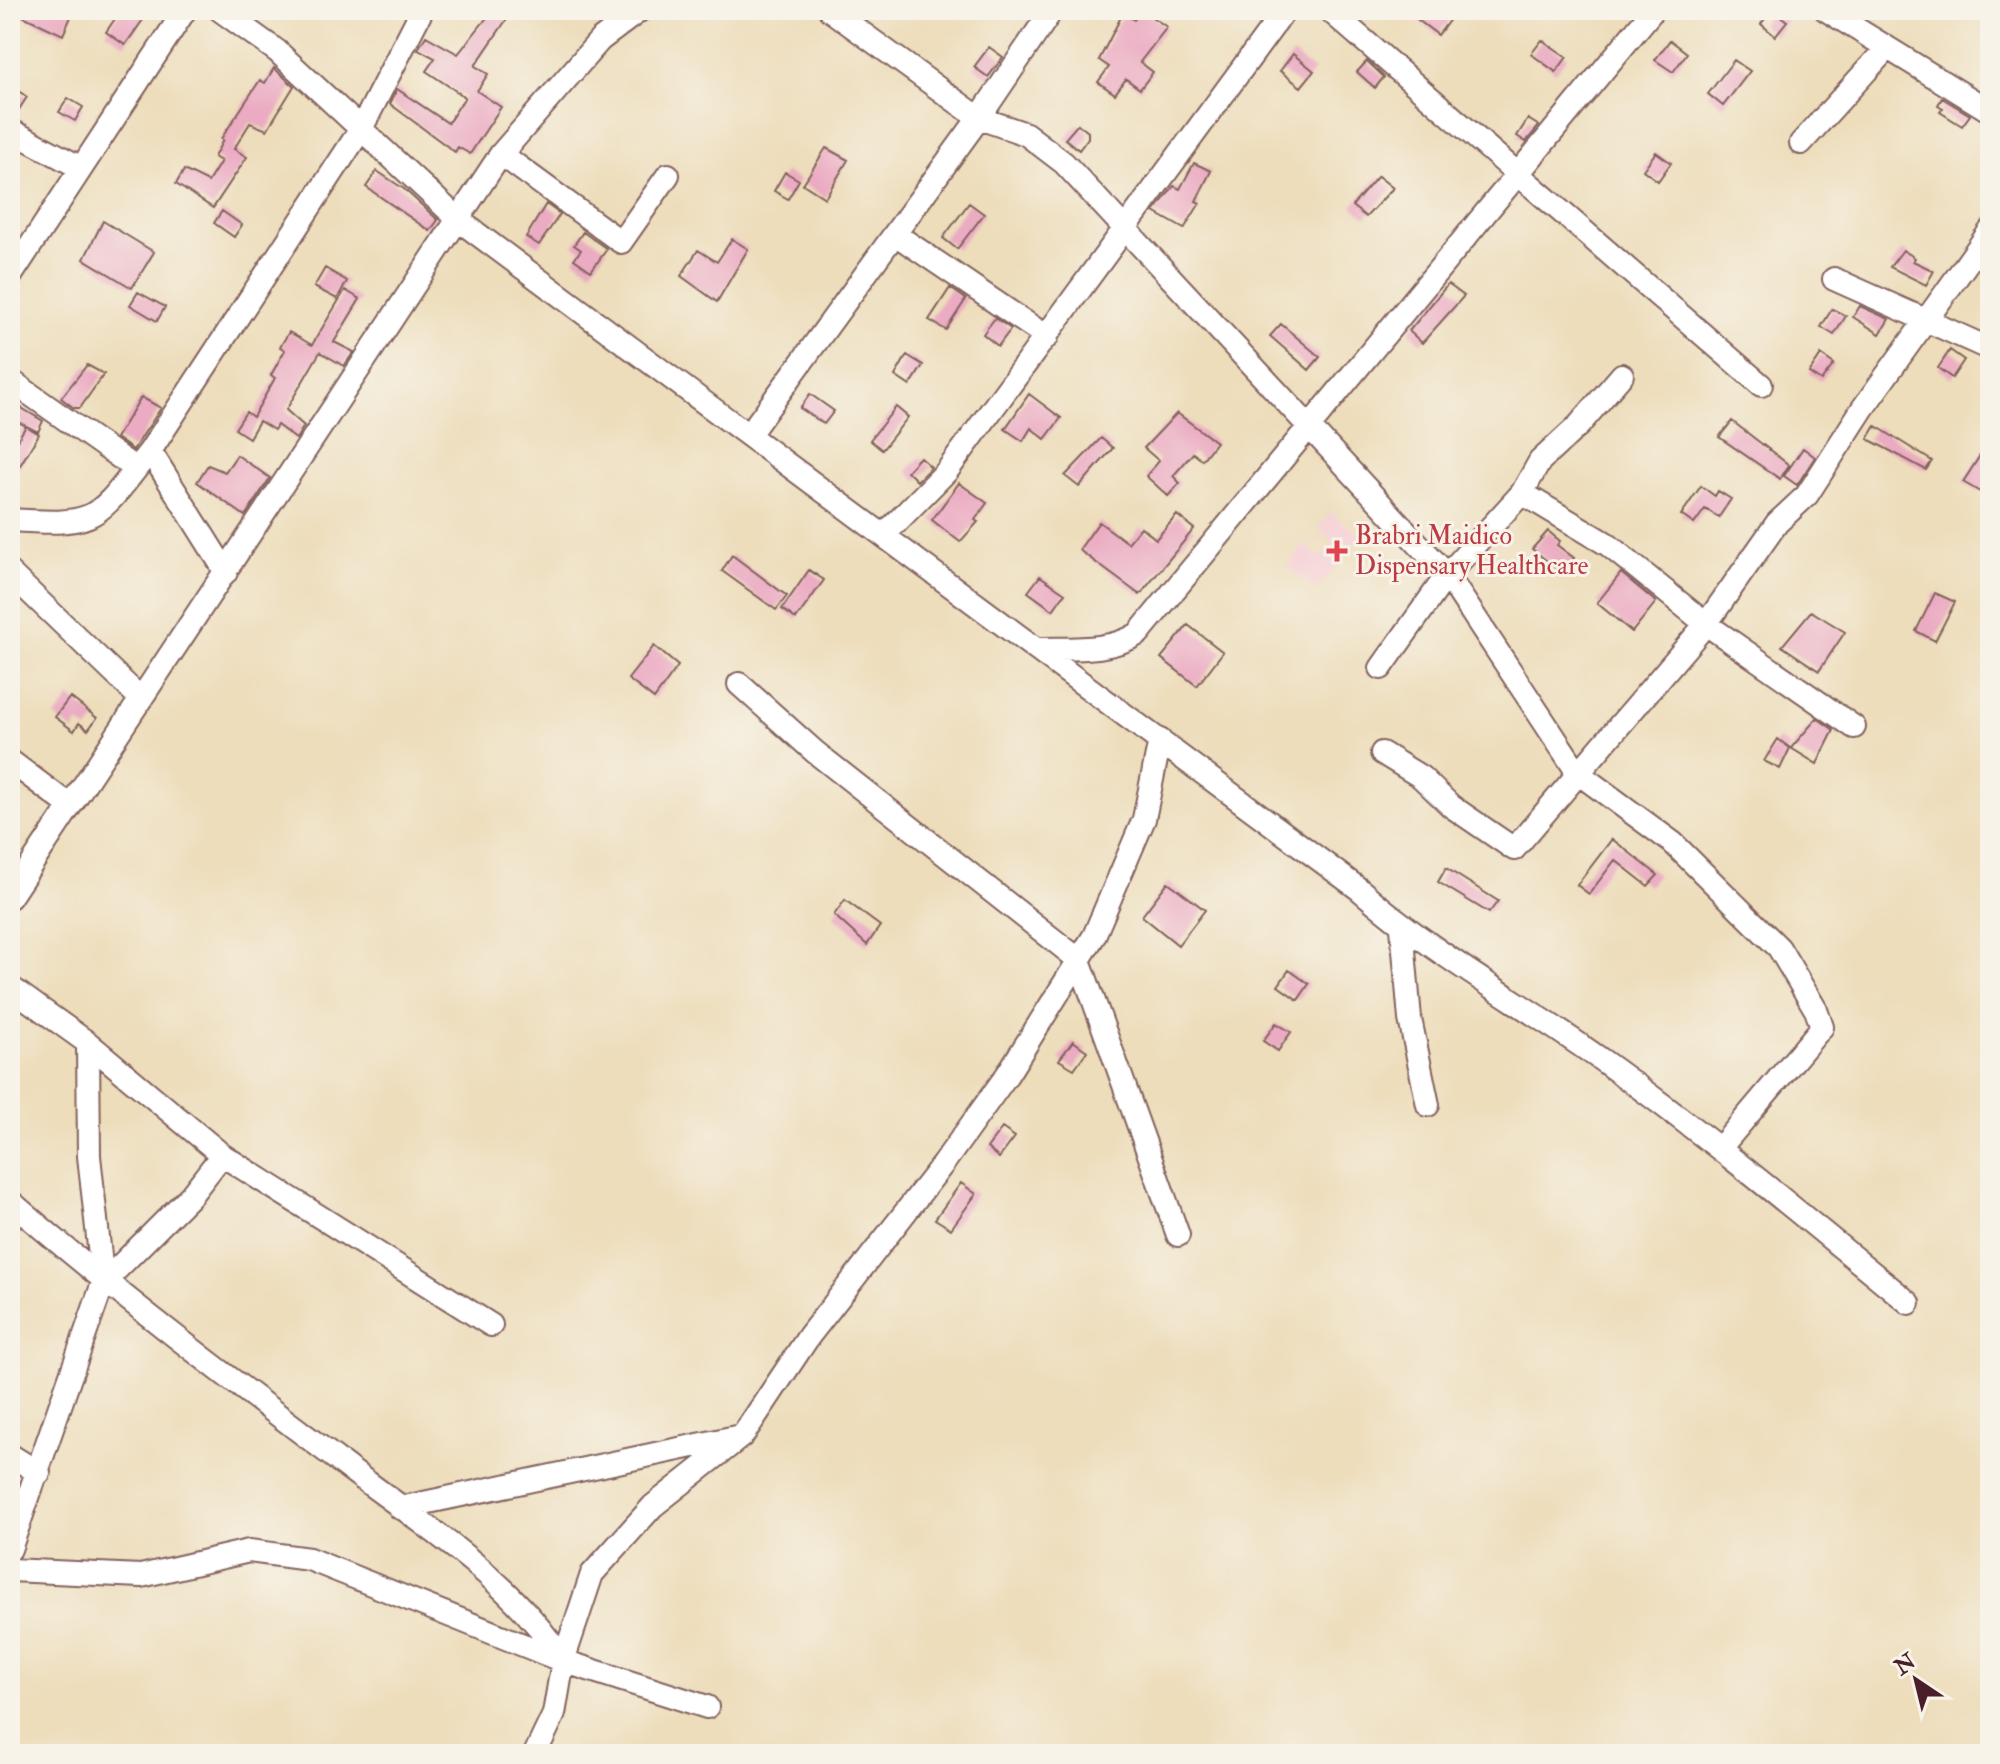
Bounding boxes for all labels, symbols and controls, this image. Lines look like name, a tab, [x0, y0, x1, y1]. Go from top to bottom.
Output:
place label: Brabri Maidico Dispensary Healthcare	[1355, 520, 1589, 583]
marker: Brabri Maidico Dispensary Healthcare	[1326, 540, 1348, 562]
north arrow	[1876, 1640, 1956, 1720]
text: N	[1888, 1647, 1921, 1682]

